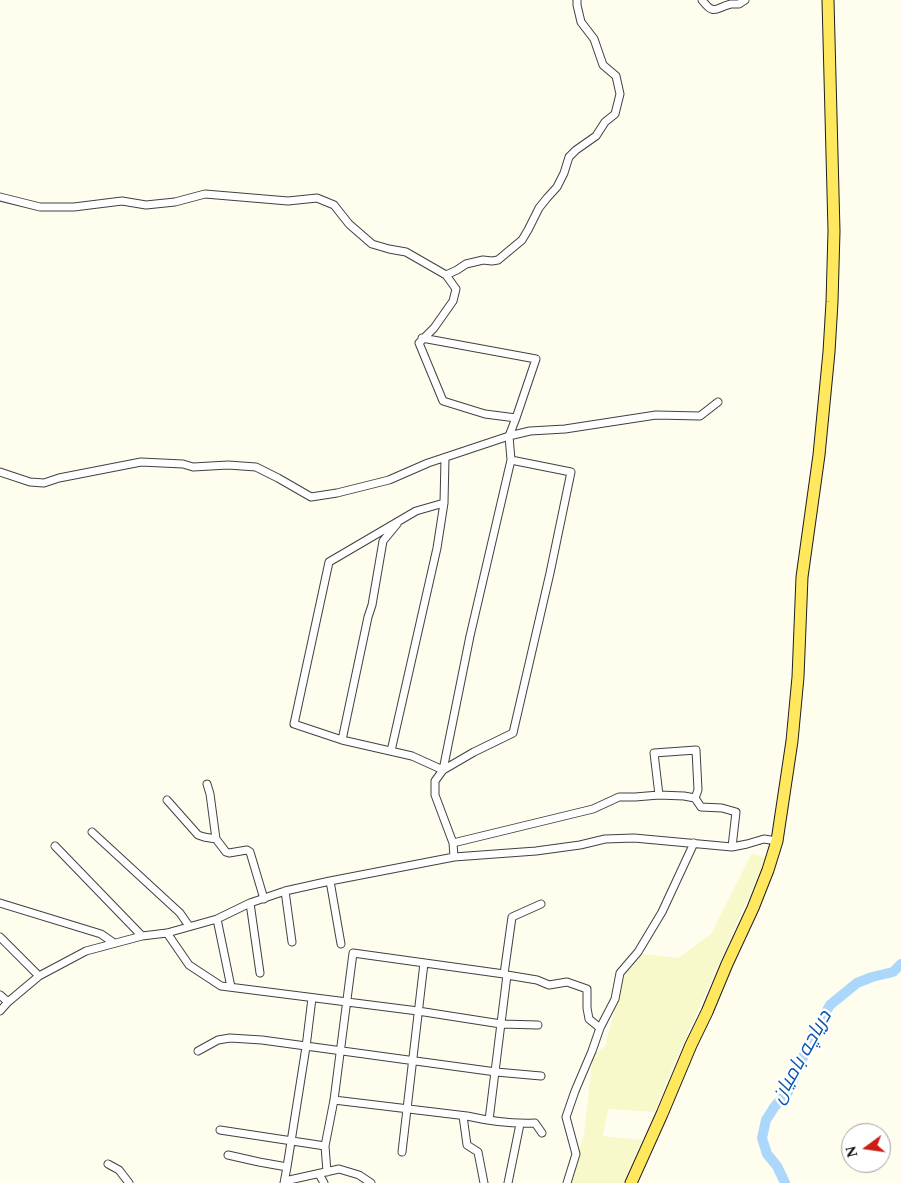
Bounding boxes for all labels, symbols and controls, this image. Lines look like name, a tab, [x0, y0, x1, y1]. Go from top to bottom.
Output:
water label: دریاچه بامیان	[768, 1007, 838, 1109]
north arrow	[841, 1123, 891, 1173]
text: N	[840, 1143, 864, 1160]

